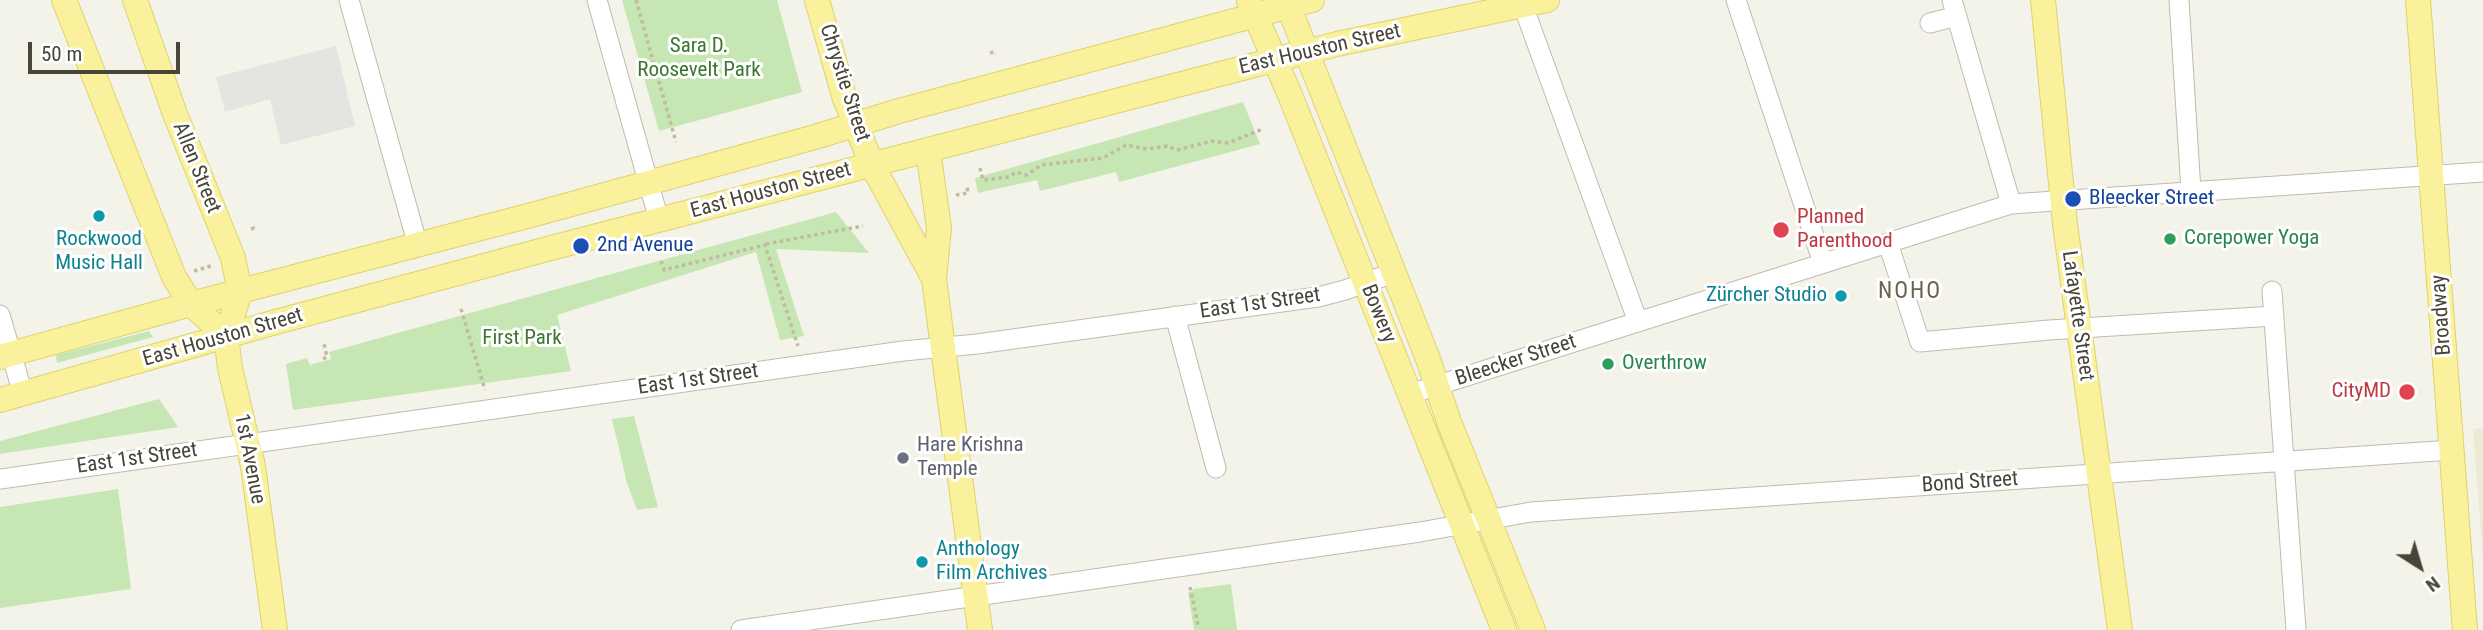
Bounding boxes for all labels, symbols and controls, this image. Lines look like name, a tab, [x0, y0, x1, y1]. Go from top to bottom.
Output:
street label: East Houston Street	[1237, 19, 1403, 81]
street label: Chrystie Street	[813, 21, 875, 145]
scale bar	[32, 28, 184, 72]
park label: Sara D. Roosevelt Park	[637, 34, 761, 84]
text: 50 m	[41, 42, 82, 66]
street label: Allen Street	[166, 119, 226, 217]
street label: East Houston Street	[688, 157, 854, 225]
place label: Bleecker Street	[2089, 186, 2214, 212]
marker: Bleecker Street	[2063, 189, 2083, 209]
place label: Planned Parenthood	[1797, 205, 1893, 255]
marker: Rockwood Music Hall	[91, 208, 107, 224]
marker: Planned Parenthood	[1771, 220, 1791, 240]
place label: Corepower Yoga	[2184, 226, 2319, 252]
place label: Rockwood Music Hall	[55, 227, 143, 277]
marker: Corepower Yoga	[2162, 231, 2178, 247]
place label: 2nd Avenue	[597, 233, 693, 259]
marker: 2nd Avenue	[571, 236, 591, 256]
street label: Lafayette Street	[2055, 249, 2099, 383]
street label: Broadway	[2427, 274, 2457, 356]
district label: NOHO	[1878, 278, 1942, 306]
street label: Bowery	[1355, 281, 1401, 347]
street label: East 1st Street	[1198, 283, 1322, 325]
place label: Zürcher Studio	[1706, 283, 1827, 309]
marker: Zürcher Studio	[1833, 288, 1849, 304]
street label: East Houston Street	[140, 303, 306, 373]
park label: First Park	[482, 326, 562, 352]
street label: Bleecker Street	[1453, 330, 1579, 392]
place label: Overthrow	[1622, 351, 1707, 377]
marker: Overthrow	[1600, 356, 1616, 372]
street label: East 1st Street	[636, 359, 760, 401]
place label: CityMD	[2331, 379, 2391, 405]
marker: CityMD	[2397, 382, 2417, 402]
street label: 1st Avenue	[228, 412, 270, 506]
place label: Hare Krishna Temple	[917, 433, 1024, 483]
street label: East 1st Street	[75, 438, 199, 480]
marker: Hare Krishna Temple	[895, 450, 911, 466]
street label: Bond Street	[1921, 467, 2019, 499]
north arrow	[2385, 532, 2455, 602]
place label: Anthology Film Archives	[936, 537, 1048, 587]
marker: Anthology Film Archives	[914, 554, 930, 570]
text: N	[2421, 571, 2445, 597]

